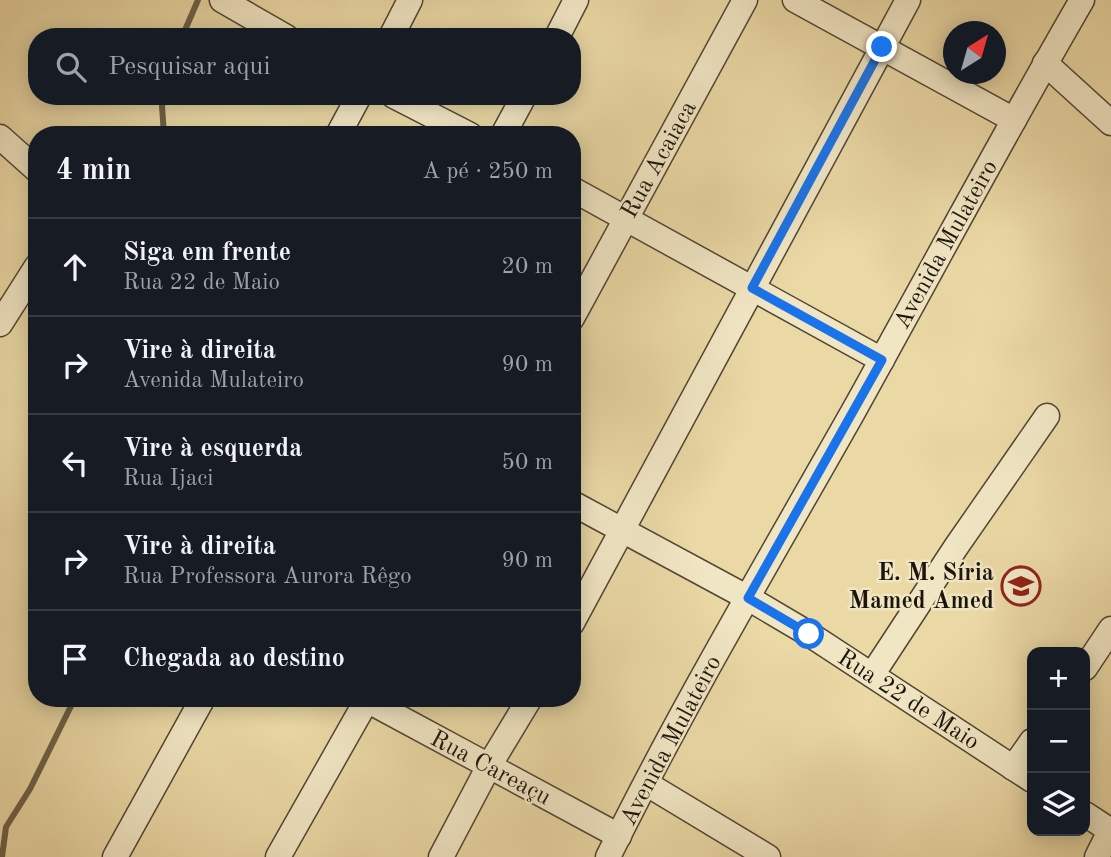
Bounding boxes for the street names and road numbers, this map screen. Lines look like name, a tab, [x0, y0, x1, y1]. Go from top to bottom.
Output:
street label: Rua Acaiaca	[618, 97, 702, 223]
street label: Avenida Mulateiro	[890, 157, 1003, 333]
street label: Rua 22 de Maio	[833, 646, 983, 755]
street label: Avenida Mulateiro	[617, 652, 727, 830]
street label: Rua Careaçu	[426, 727, 554, 811]

